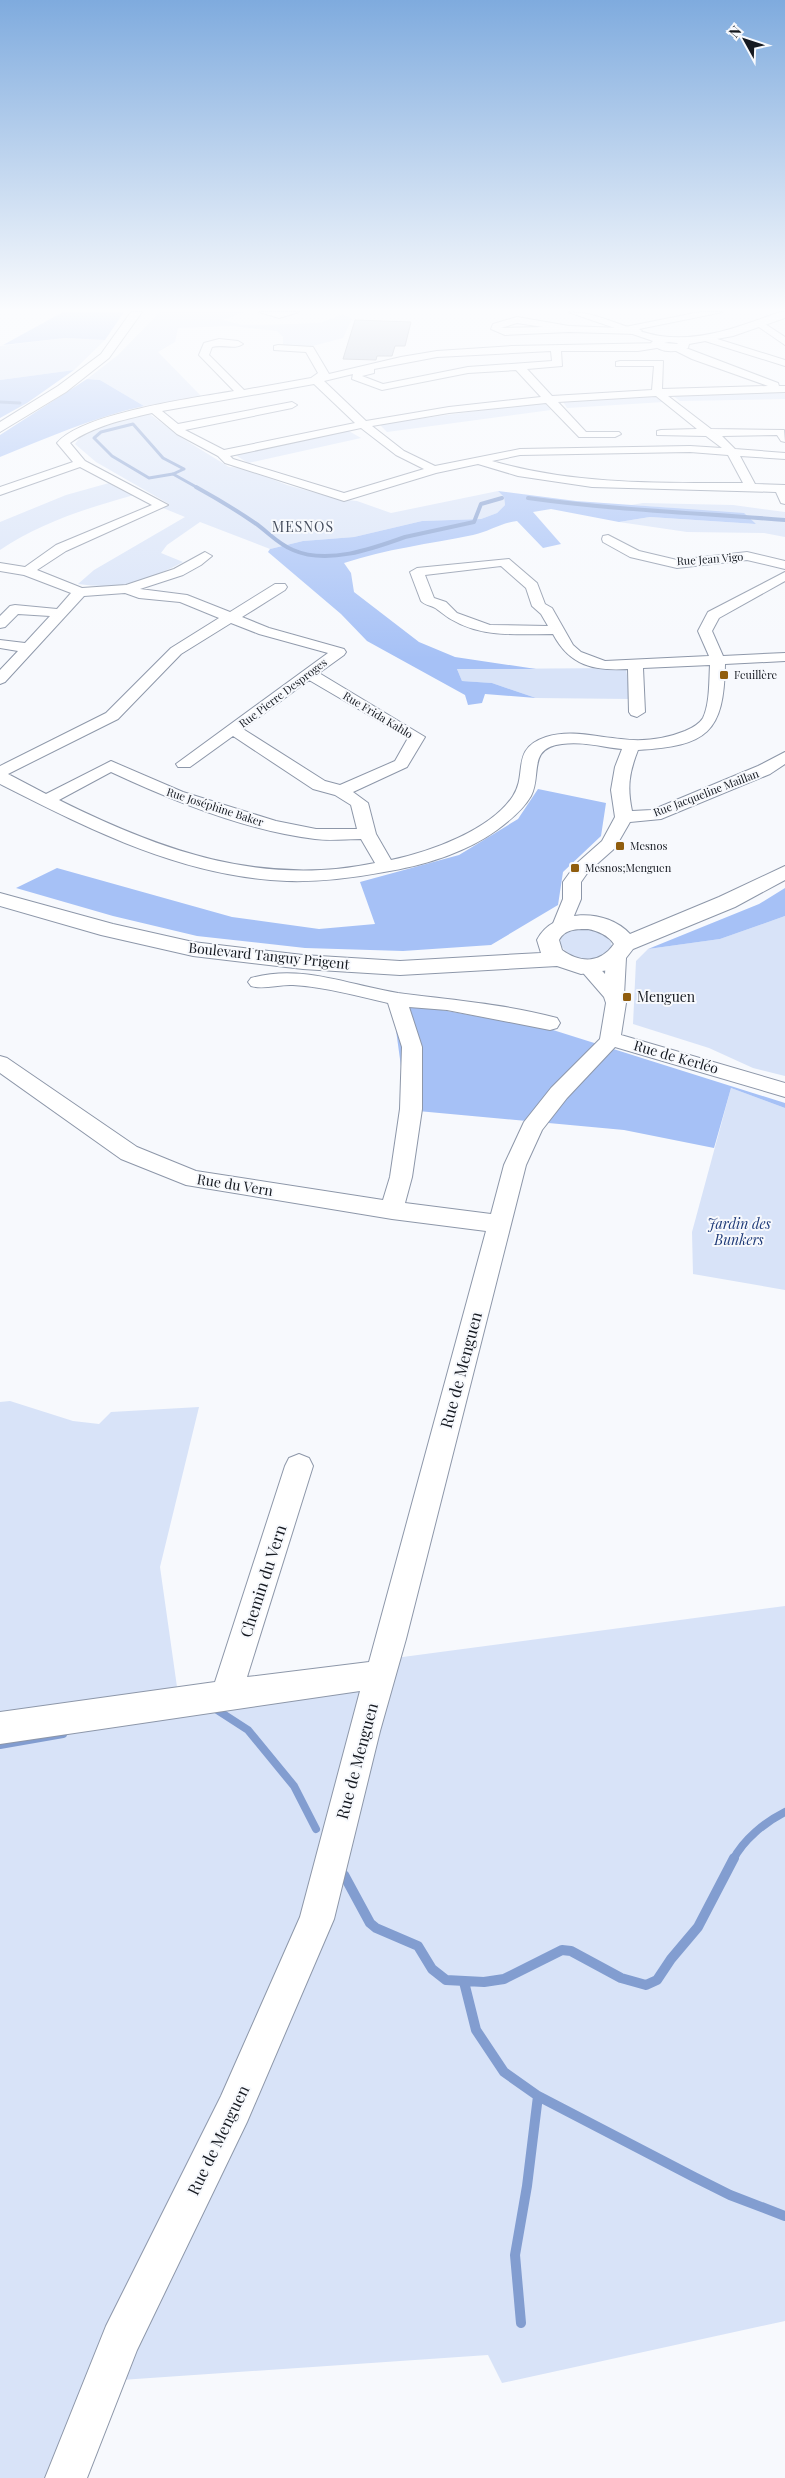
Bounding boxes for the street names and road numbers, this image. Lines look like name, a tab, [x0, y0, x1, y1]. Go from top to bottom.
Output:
street label: Rue Jean Vigo	[676, 549, 744, 568]
street label: Rue Pierre Desproges	[236, 654, 330, 731]
street label: Rue Frida Kahlo	[341, 688, 416, 741]
street label: Rue Jacqueline Maillan	[651, 765, 761, 820]
street label: Rue Joséphine Baker	[165, 784, 266, 829]
street label: Boulevard Tanguy Prigent	[188, 938, 352, 974]
street label: Rue de Kerléo	[632, 1035, 721, 1078]
street label: Rue du Vern	[196, 1169, 275, 1200]
street label: Rue de Menguen	[435, 1309, 486, 1430]
street label: Chemin du Vern	[234, 1522, 291, 1640]
street label: Rue de Menguen	[331, 1700, 382, 1821]
street label: Rue de Menguen	[182, 2081, 253, 2198]

